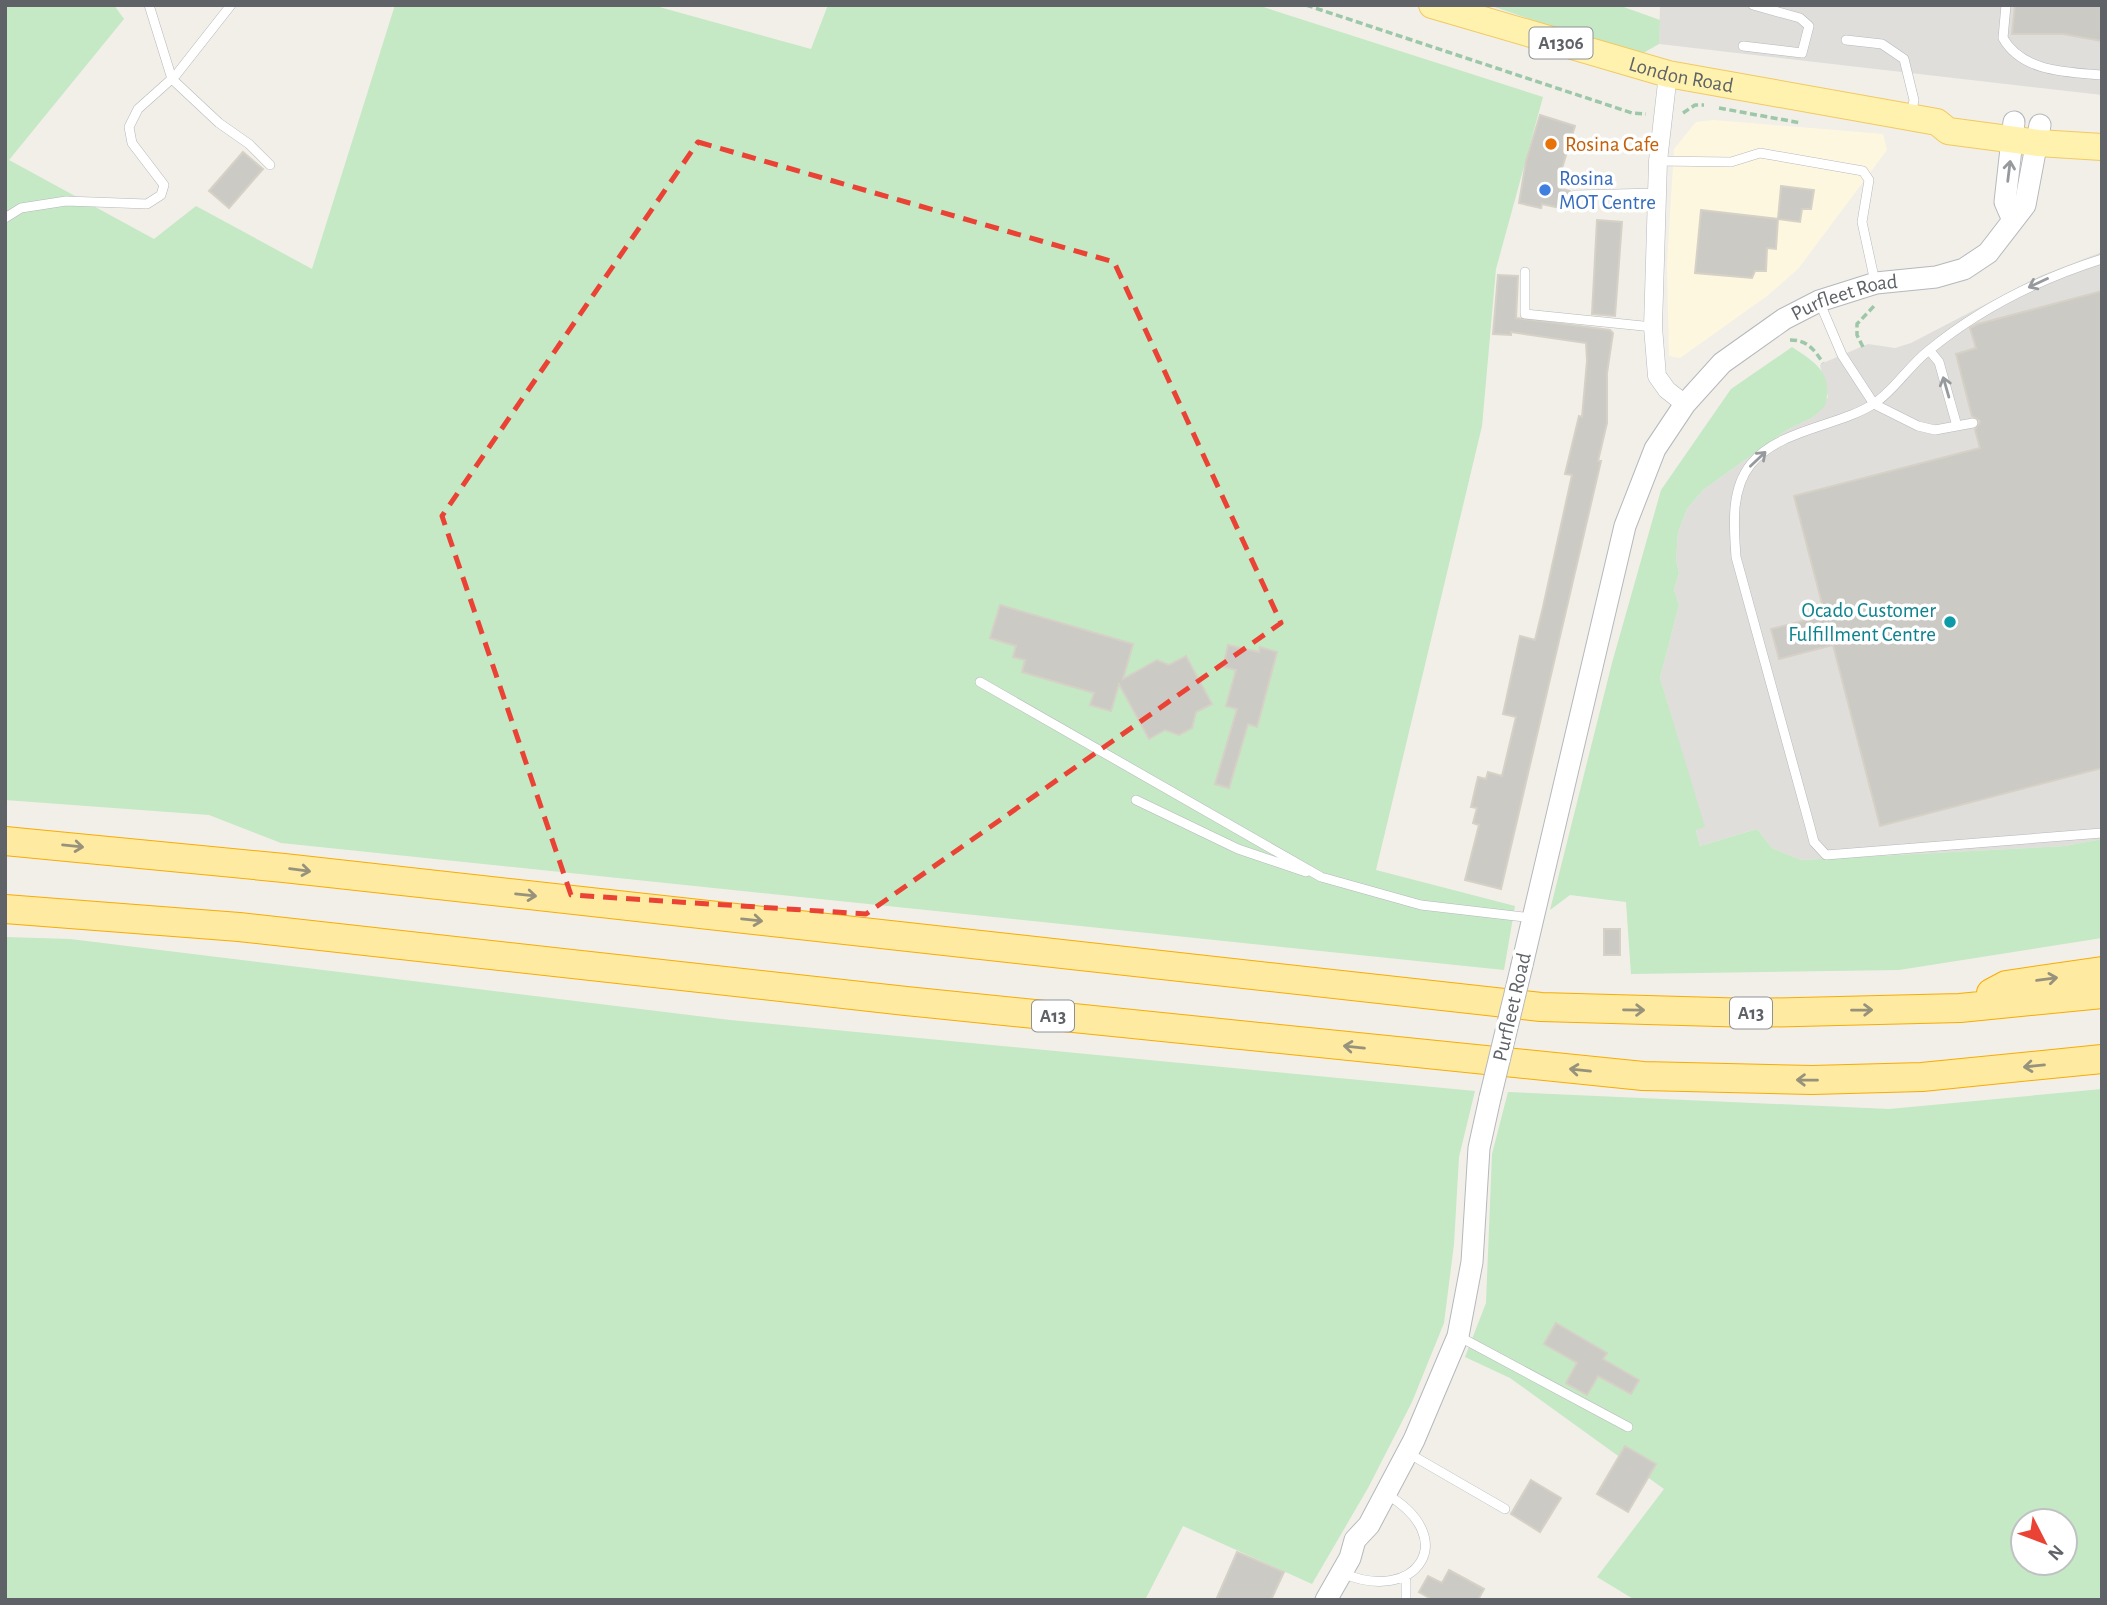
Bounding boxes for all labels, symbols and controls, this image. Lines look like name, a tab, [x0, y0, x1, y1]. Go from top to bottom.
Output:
road number: A1306	[1530, 28, 1592, 58]
street label: London Road	[1627, 53, 1735, 96]
place label: Rosina Cafe	[1565, 134, 1659, 155]
marker: Rosina Cafe	[1543, 136, 1559, 152]
one-way arrow	[2003, 160, 2016, 183]
place label: Rosina MOT Centre	[1559, 168, 1656, 213]
marker: Rosina MOT Centre	[1537, 182, 1553, 198]
street label: Purfleet Road	[1788, 270, 1899, 324]
one-way arrow	[2028, 277, 2049, 290]
one-way arrow	[1938, 376, 1951, 398]
one-way arrow	[1750, 451, 1767, 468]
place label: Ocado Customer Fulfillment Centre	[1788, 600, 1936, 645]
marker: Ocado Customer Fulfillment Centre	[1942, 614, 1958, 630]
one-way arrow	[61, 840, 84, 853]
one-way arrow	[288, 863, 310, 876]
one-way arrow	[514, 889, 536, 902]
one-way arrow	[740, 914, 763, 927]
street label: Purfleet Road	[1489, 950, 1535, 1064]
one-way arrow	[2035, 972, 2058, 985]
road number: A13	[1730, 998, 1772, 1028]
road number: A13	[1032, 1000, 1074, 1032]
one-way arrow	[1622, 1003, 1645, 1016]
one-way arrow	[1850, 1004, 1873, 1017]
one-way arrow	[1343, 1040, 1365, 1053]
one-way arrow	[2023, 1060, 2046, 1073]
one-way arrow	[1569, 1063, 1592, 1076]
one-way arrow	[1796, 1073, 1819, 1087]
north arrow	[2009, 1507, 2079, 1577]
text: N	[2044, 1541, 2067, 1564]

